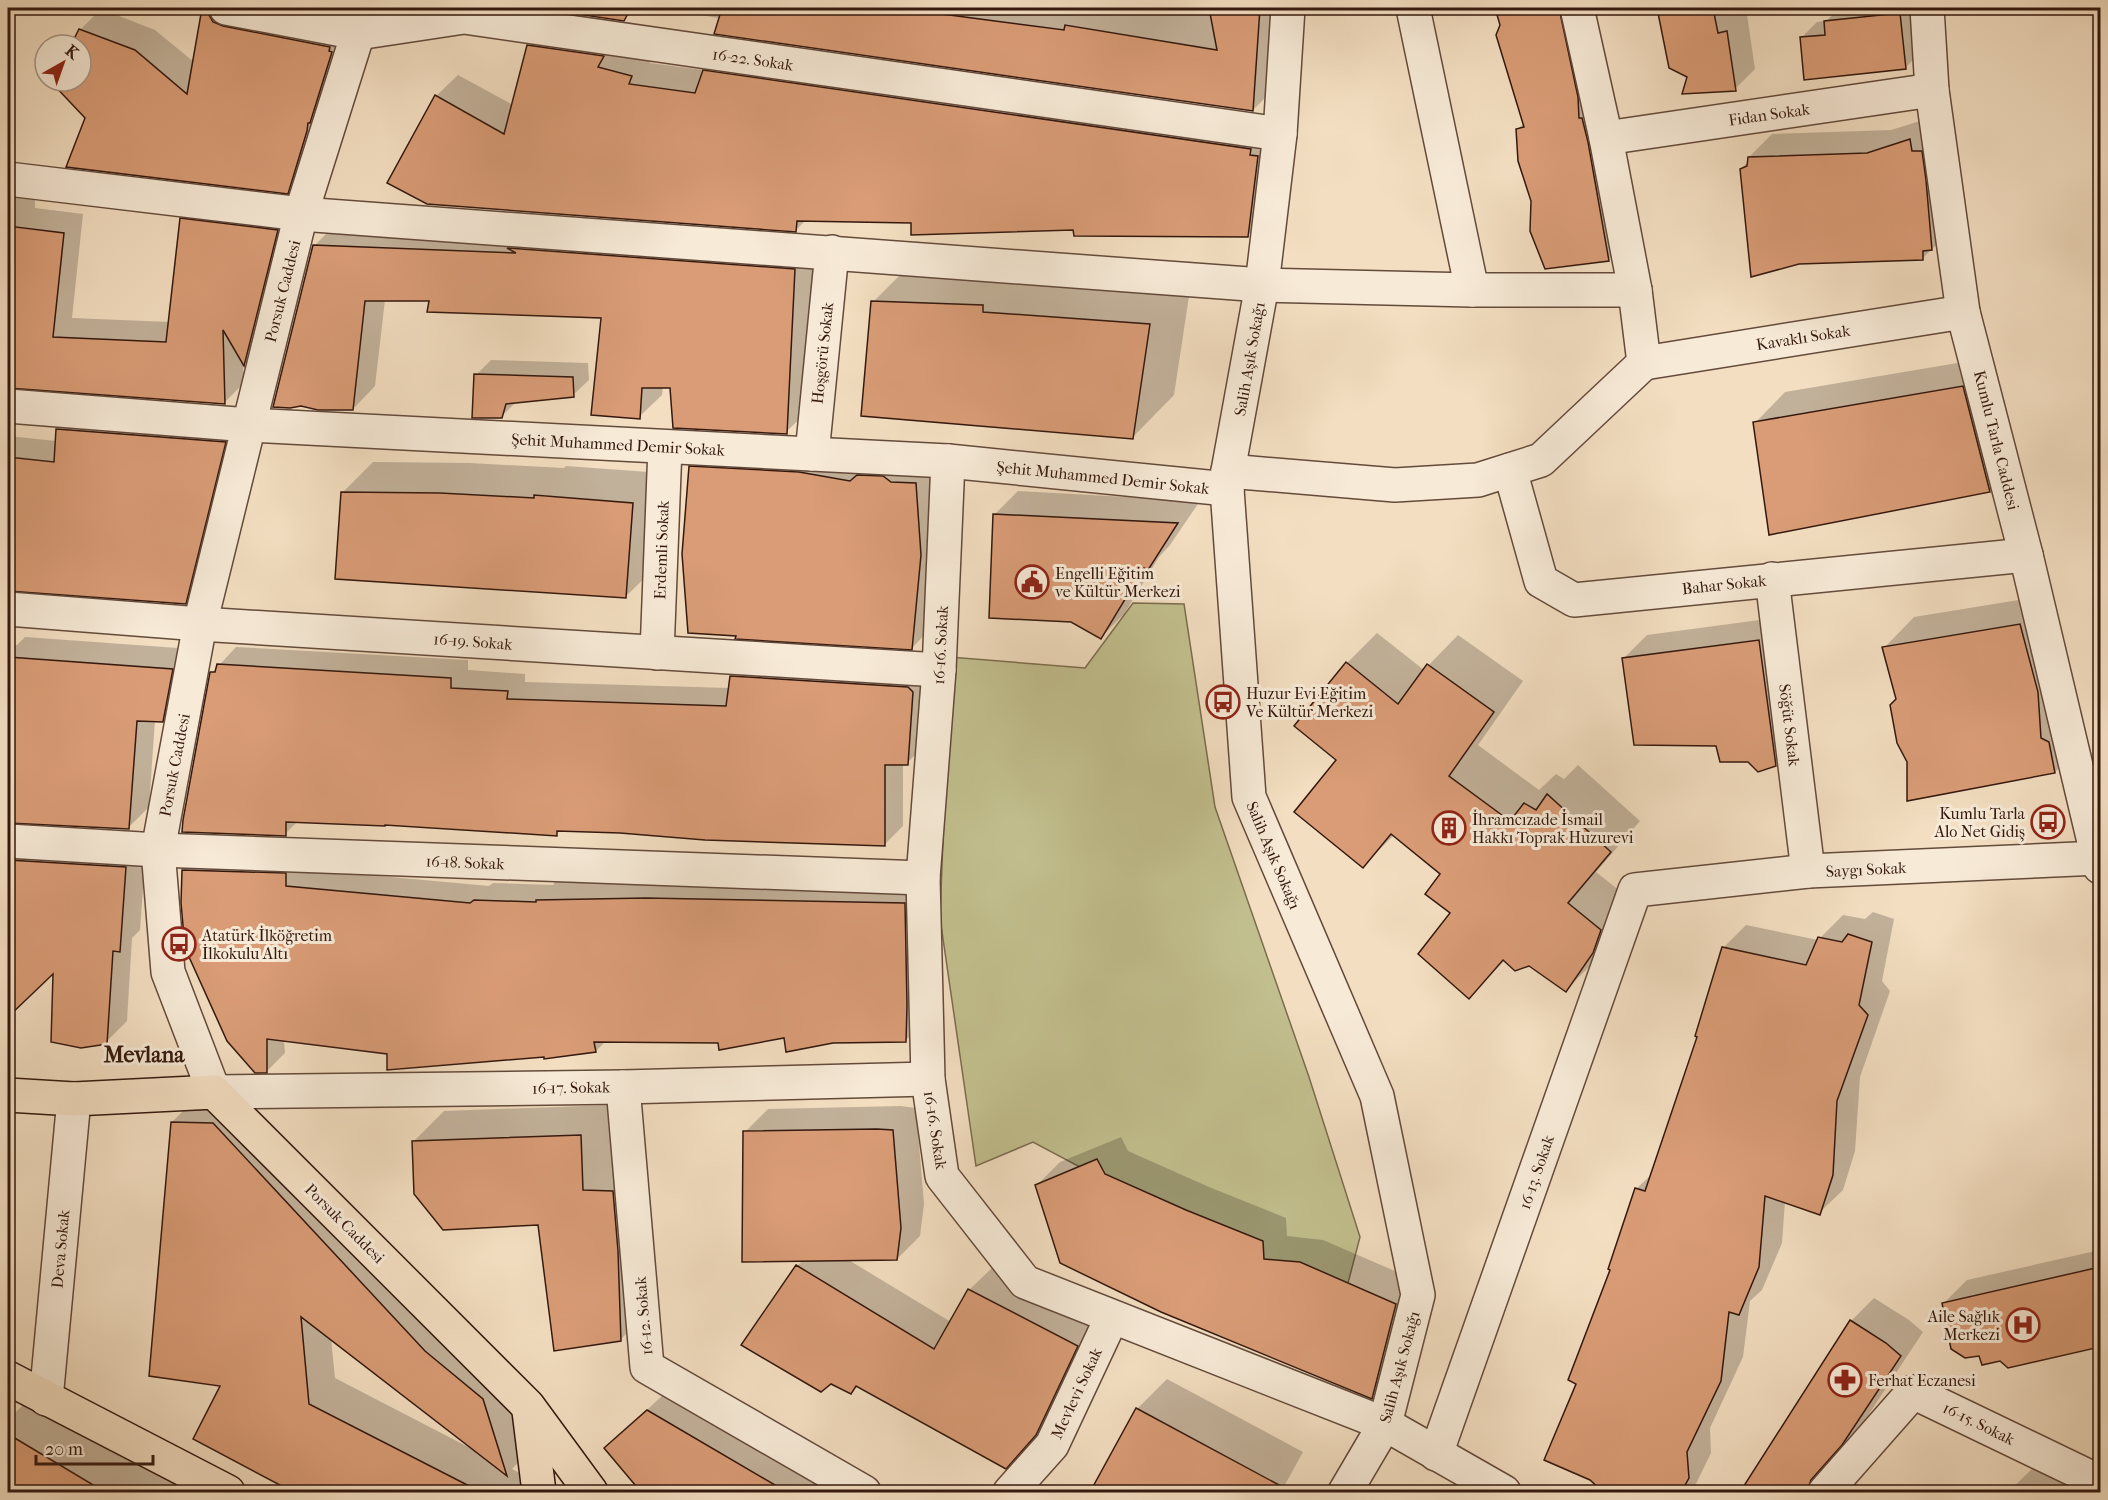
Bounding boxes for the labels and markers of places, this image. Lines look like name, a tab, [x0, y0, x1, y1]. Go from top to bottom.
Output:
public building icon: Engelli Eğitim ve Kültür Merkezi	[1014, 564, 1050, 600]
place label: Engelli Eğitim ve Kültür Merkezi	[1055, 564, 1181, 601]
bus stop icon: Huzur Evi Eğitim Ve Kültür Merkezi	[1205, 684, 1241, 720]
place label: Huzur Evi Eğitim Ve Kültür Merkezi	[1245, 684, 1374, 721]
place label: Kumlu Tarla Alo Net Gidiş	[1934, 804, 2026, 842]
bus stop icon: Kumlu Tarla Alo Net Gidiş	[2030, 804, 2066, 840]
building icon: İhramcızade İsmail Hakkı Toprak Huzurevi	[1431, 810, 1467, 846]
place label: İhramcızade İsmail Hakkı Toprak Huzurevi	[1472, 810, 1634, 847]
bus stop icon: Atatürk İlköğretim İlkokulu Altı	[161, 926, 197, 962]
place label: Atatürk İlköğretim İlkokulu Altı	[201, 926, 333, 963]
place label: Aile Sağlık Merkezi	[1927, 1307, 2001, 1344]
hospital icon: Aile Sağlık Merkezi	[2005, 1307, 2041, 1343]
pharmacy icon: Ferhat Eczanesi	[1827, 1362, 1863, 1398]
place label: Ferhat Eczanesi	[1868, 1371, 1976, 1390]

